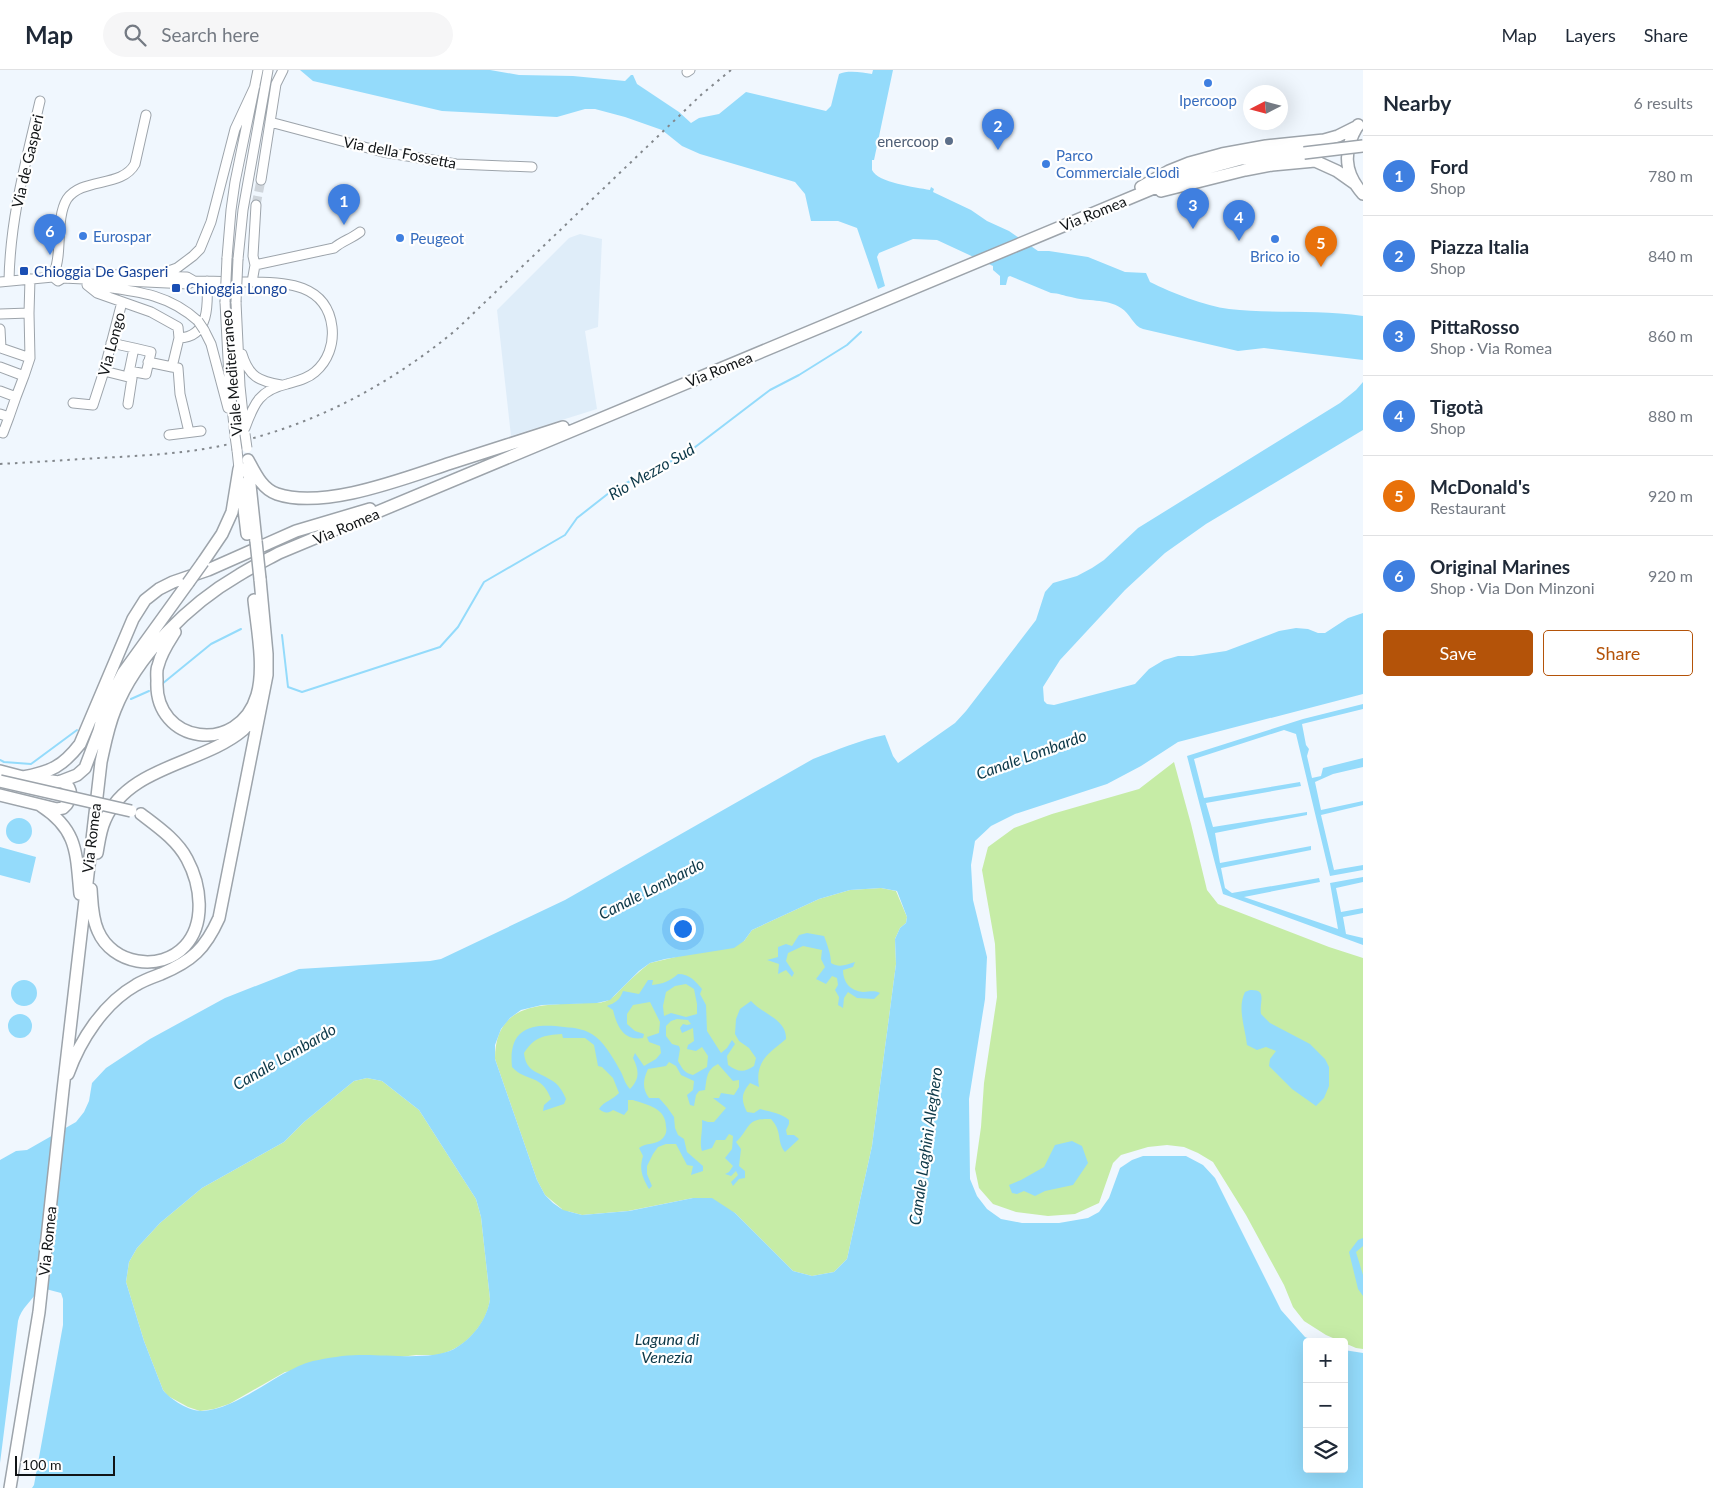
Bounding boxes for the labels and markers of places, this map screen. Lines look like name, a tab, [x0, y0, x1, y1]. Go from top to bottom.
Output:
marker: Ipercoop	[1202, 77, 1214, 89]
place label: Ipercoop	[1179, 91, 1237, 109]
pin: 2	[982, 109, 1014, 150]
place label: enercoop	[877, 132, 939, 150]
marker: enercoop	[943, 135, 955, 147]
place label: Parco Commerciale Clodì	[1056, 146, 1180, 181]
marker: Parco Commerciale Clodì	[1040, 158, 1052, 170]
pin: 1	[328, 184, 360, 225]
pin: 3	[1177, 188, 1209, 229]
pin: 4	[1223, 200, 1255, 241]
pin: 6	[34, 214, 66, 255]
pin: 5	[1305, 226, 1337, 267]
place label: Eurospar	[93, 227, 152, 245]
place label: Peugeot	[410, 229, 465, 247]
marker: Eurospar	[77, 230, 89, 242]
marker: Peugeot	[394, 232, 406, 244]
marker: Brico io	[1269, 233, 1281, 245]
place label: Brico io	[1250, 247, 1300, 265]
place label: Chioggia De Gasperi	[34, 262, 168, 280]
marker: Chioggia De Gasperi	[18, 265, 30, 277]
place label: Chioggia Longo	[186, 279, 287, 297]
marker: Chioggia Longo	[170, 282, 182, 294]

